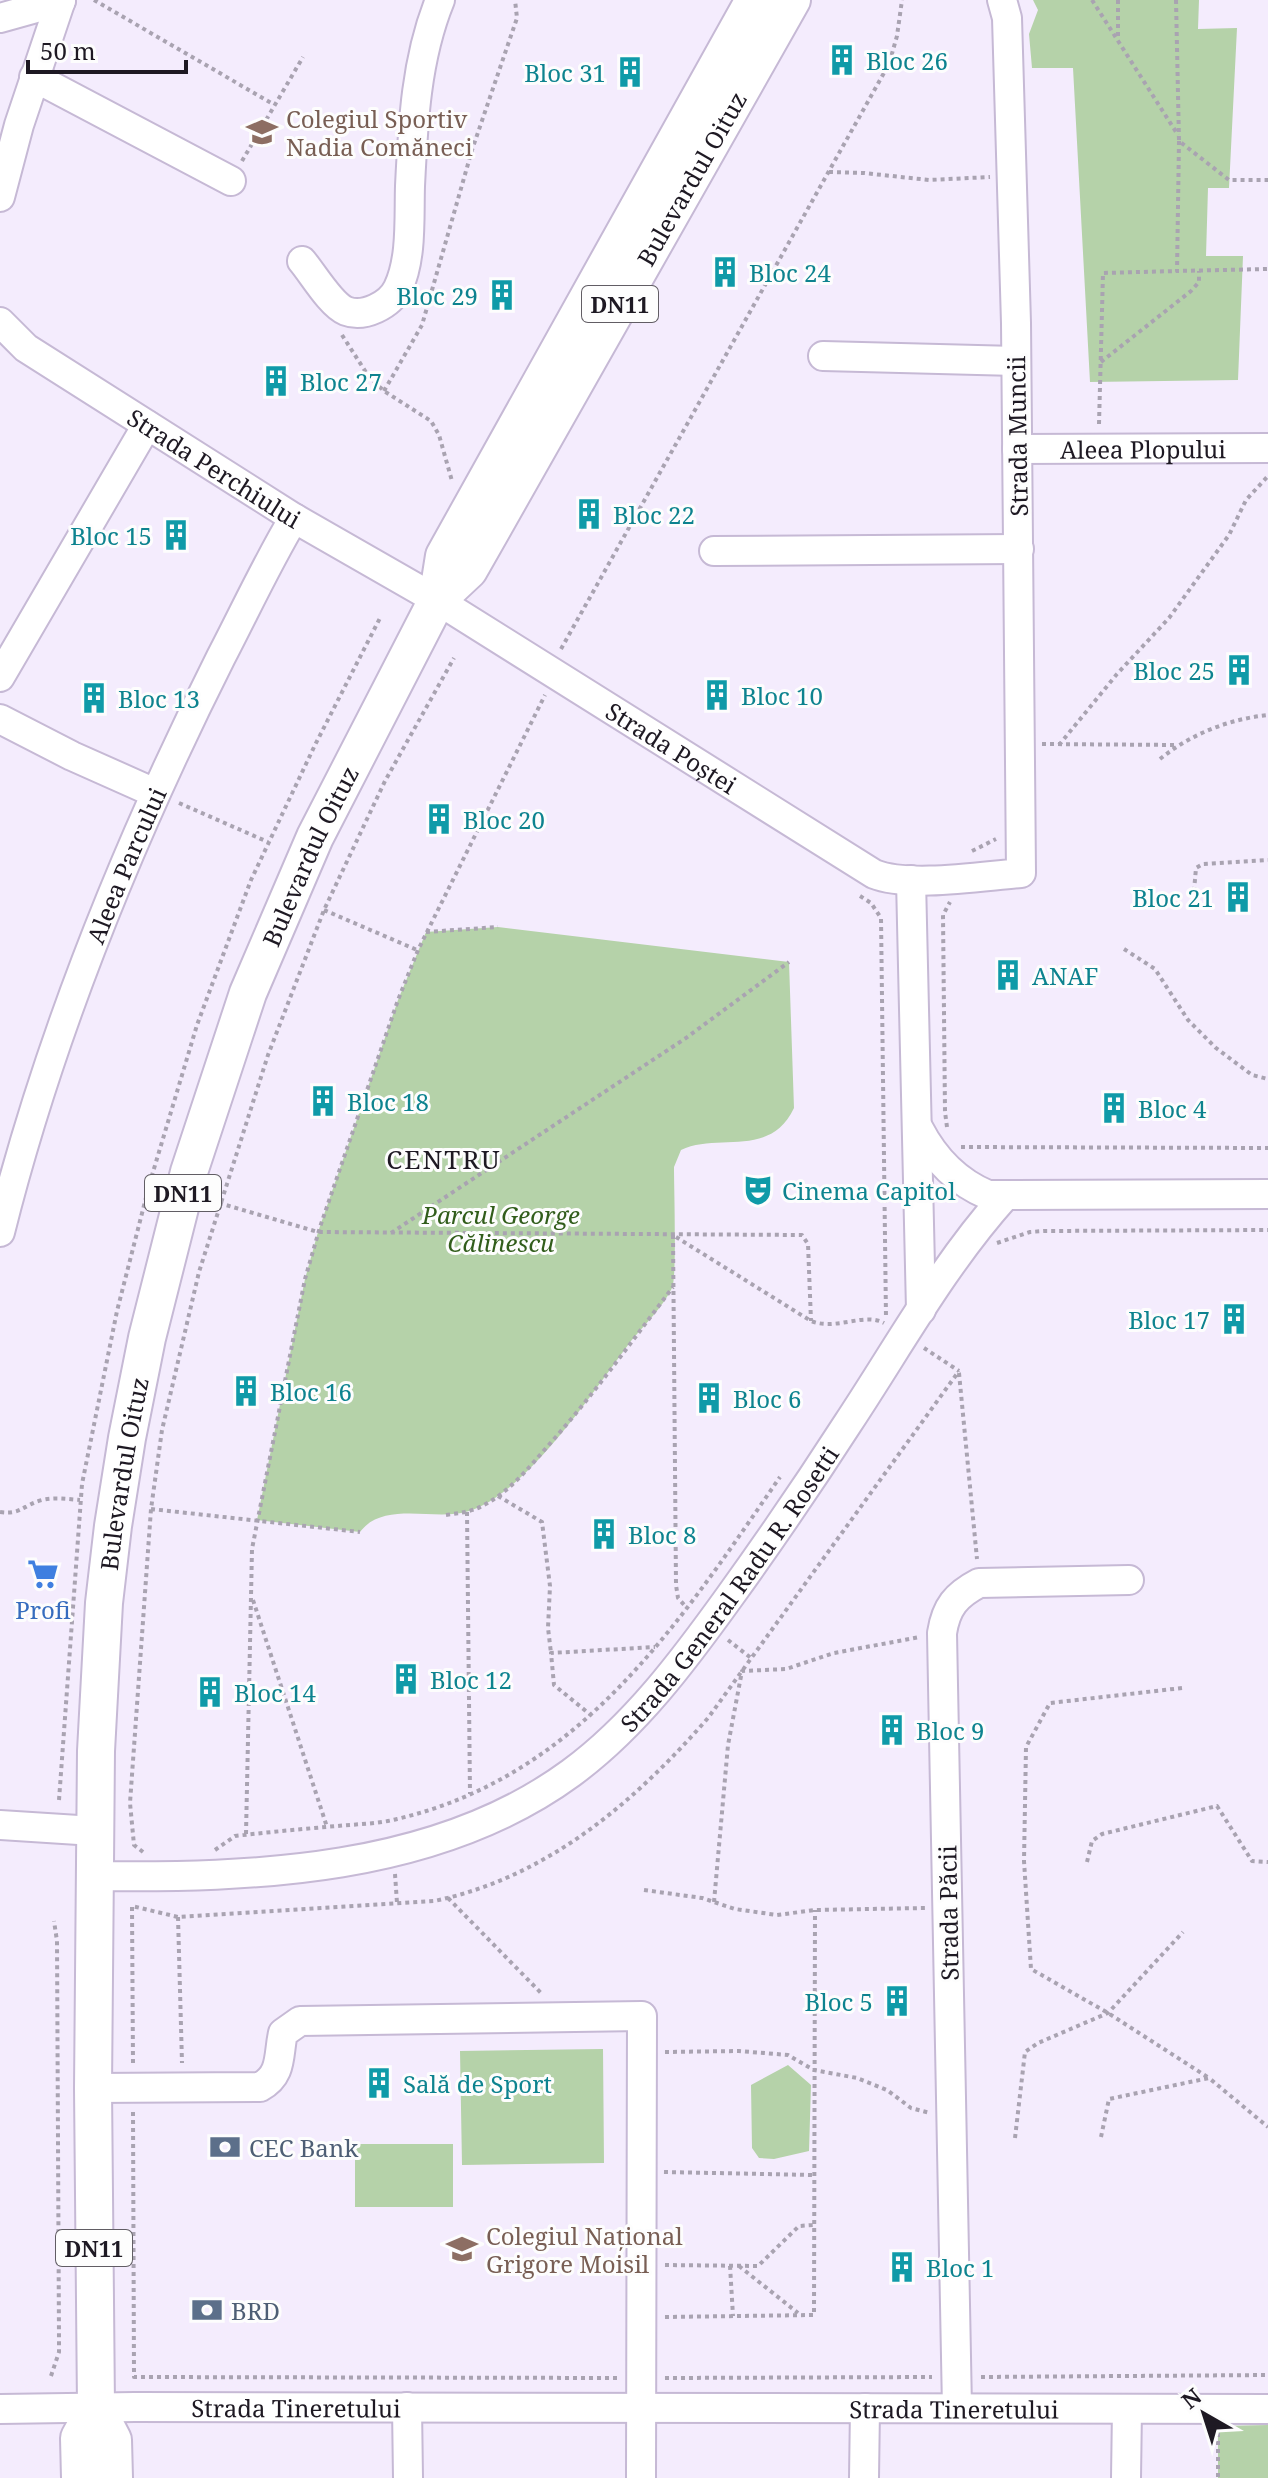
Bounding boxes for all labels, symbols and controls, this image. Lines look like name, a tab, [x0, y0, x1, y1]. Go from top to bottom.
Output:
scale bar	[28, 24, 186, 74]
text: 50 m	[40, 34, 96, 67]
building icon: Bloc 26	[825, 43, 859, 77]
place label: Bloc 26	[866, 44, 948, 77]
building icon: Bloc 31	[613, 55, 647, 89]
place label: Bloc 31	[524, 56, 606, 89]
street label: Bulevardul Oituz	[628, 85, 753, 271]
place label: Colegiul Sportiv Nadia Comăneci	[286, 102, 473, 163]
school or university icon: Colegiul Sportiv Nadia Comăneci	[245, 115, 279, 149]
building icon: Bloc 24	[708, 255, 742, 289]
place label: Bloc 24	[749, 256, 831, 289]
building icon: Bloc 29	[485, 278, 519, 312]
place label: Bloc 29	[396, 279, 478, 312]
road number: DN11	[582, 286, 658, 322]
street label: Strada Muncii	[999, 355, 1035, 517]
building icon: Bloc 27	[259, 364, 293, 398]
place label: Bloc 27	[300, 365, 382, 398]
street label: Strada Perchiului	[121, 400, 307, 535]
street label: Aleea Plopului	[1060, 432, 1226, 465]
building icon: Bloc 22	[572, 497, 606, 531]
place label: Bloc 22	[613, 498, 695, 531]
building icon: Bloc 15	[159, 518, 193, 552]
place label: Bloc 15	[70, 519, 152, 552]
building icon: Bloc 25	[1222, 653, 1256, 687]
place label: Bloc 25	[1133, 654, 1215, 687]
building icon: Bloc 10	[700, 678, 734, 712]
place label: Bloc 10	[741, 679, 823, 712]
building icon: Bloc 13	[77, 681, 111, 715]
place label: Bloc 13	[118, 682, 200, 715]
street label: Strada Poștei	[600, 694, 744, 801]
street label: Bulevardul Oituz	[254, 760, 365, 951]
street label: Aleea Parcului	[78, 782, 173, 948]
building icon: Bloc 20	[422, 802, 456, 836]
place label: Bloc 20	[463, 803, 545, 836]
building icon: Bloc 21	[1221, 880, 1255, 914]
place label: Bloc 21	[1132, 881, 1214, 914]
building icon: ANAF	[991, 958, 1025, 992]
place label: ANAF	[1032, 959, 1098, 992]
building icon: Bloc 18	[306, 1084, 340, 1118]
place label: Bloc 18	[347, 1085, 429, 1118]
building icon: Bloc 4	[1097, 1091, 1131, 1125]
place label: Bloc 4	[1138, 1092, 1207, 1125]
district label: CENTRU	[386, 1141, 502, 1177]
theatre icon: Cinema Capitol	[741, 1173, 775, 1207]
place label: Cinema Capitol	[782, 1174, 956, 1207]
road number: DN11	[145, 1175, 221, 1211]
park label: Parcul George Călinescu	[421, 1198, 580, 1259]
building icon: Bloc 17	[1217, 1302, 1251, 1336]
place label: Bloc 17	[1128, 1303, 1210, 1336]
street label: Bulevardul Oituz	[91, 1374, 155, 1572]
building icon: Bloc 16	[229, 1374, 263, 1408]
place label: Bloc 16	[270, 1375, 352, 1408]
building icon: Bloc 6	[692, 1381, 726, 1415]
place label: Bloc 6	[733, 1382, 801, 1415]
street label: Strada General Radu R. Rosetti	[612, 1439, 846, 1739]
building icon: Bloc 8	[587, 1517, 621, 1551]
place label: Bloc 8	[628, 1518, 696, 1551]
supermarket icon: Profi	[26, 1557, 60, 1591]
place label: Profi	[15, 1593, 71, 1626]
building icon: Bloc 12	[389, 1662, 423, 1696]
place label: Bloc 12	[430, 1663, 512, 1696]
building icon: Bloc 14	[193, 1675, 227, 1709]
place label: Bloc 14	[234, 1676, 316, 1709]
building icon: Bloc 9	[875, 1713, 909, 1747]
place label: Bloc 9	[916, 1714, 984, 1747]
street label: Strada Păcii	[930, 1845, 966, 1981]
building icon: Bloc 5	[880, 1984, 914, 2018]
place label: Bloc 5	[805, 1985, 873, 2018]
building icon: Sală de Sport	[362, 2066, 396, 2100]
place label: Sală de Sport	[403, 2067, 552, 2100]
bank icon: CEC Bank	[208, 2130, 242, 2164]
place label: CEC Bank	[249, 2131, 359, 2164]
place label: Colegiul Național Grigore Moisil	[486, 2219, 683, 2280]
road number: DN11	[56, 2230, 132, 2266]
school or university icon: Colegiul Național Grigore Moisil	[445, 2232, 479, 2266]
building icon: Bloc 1	[885, 2250, 919, 2284]
place label: Bloc 1	[926, 2251, 994, 2284]
bank icon: BRD	[190, 2293, 224, 2327]
place label: BRD	[231, 2294, 280, 2327]
north arrow	[1164, 2374, 1244, 2454]
text: N	[1175, 2381, 1207, 2415]
street label: Strada Tineretului	[191, 2391, 401, 2424]
street label: Strada Tineretului	[849, 2392, 1059, 2425]

